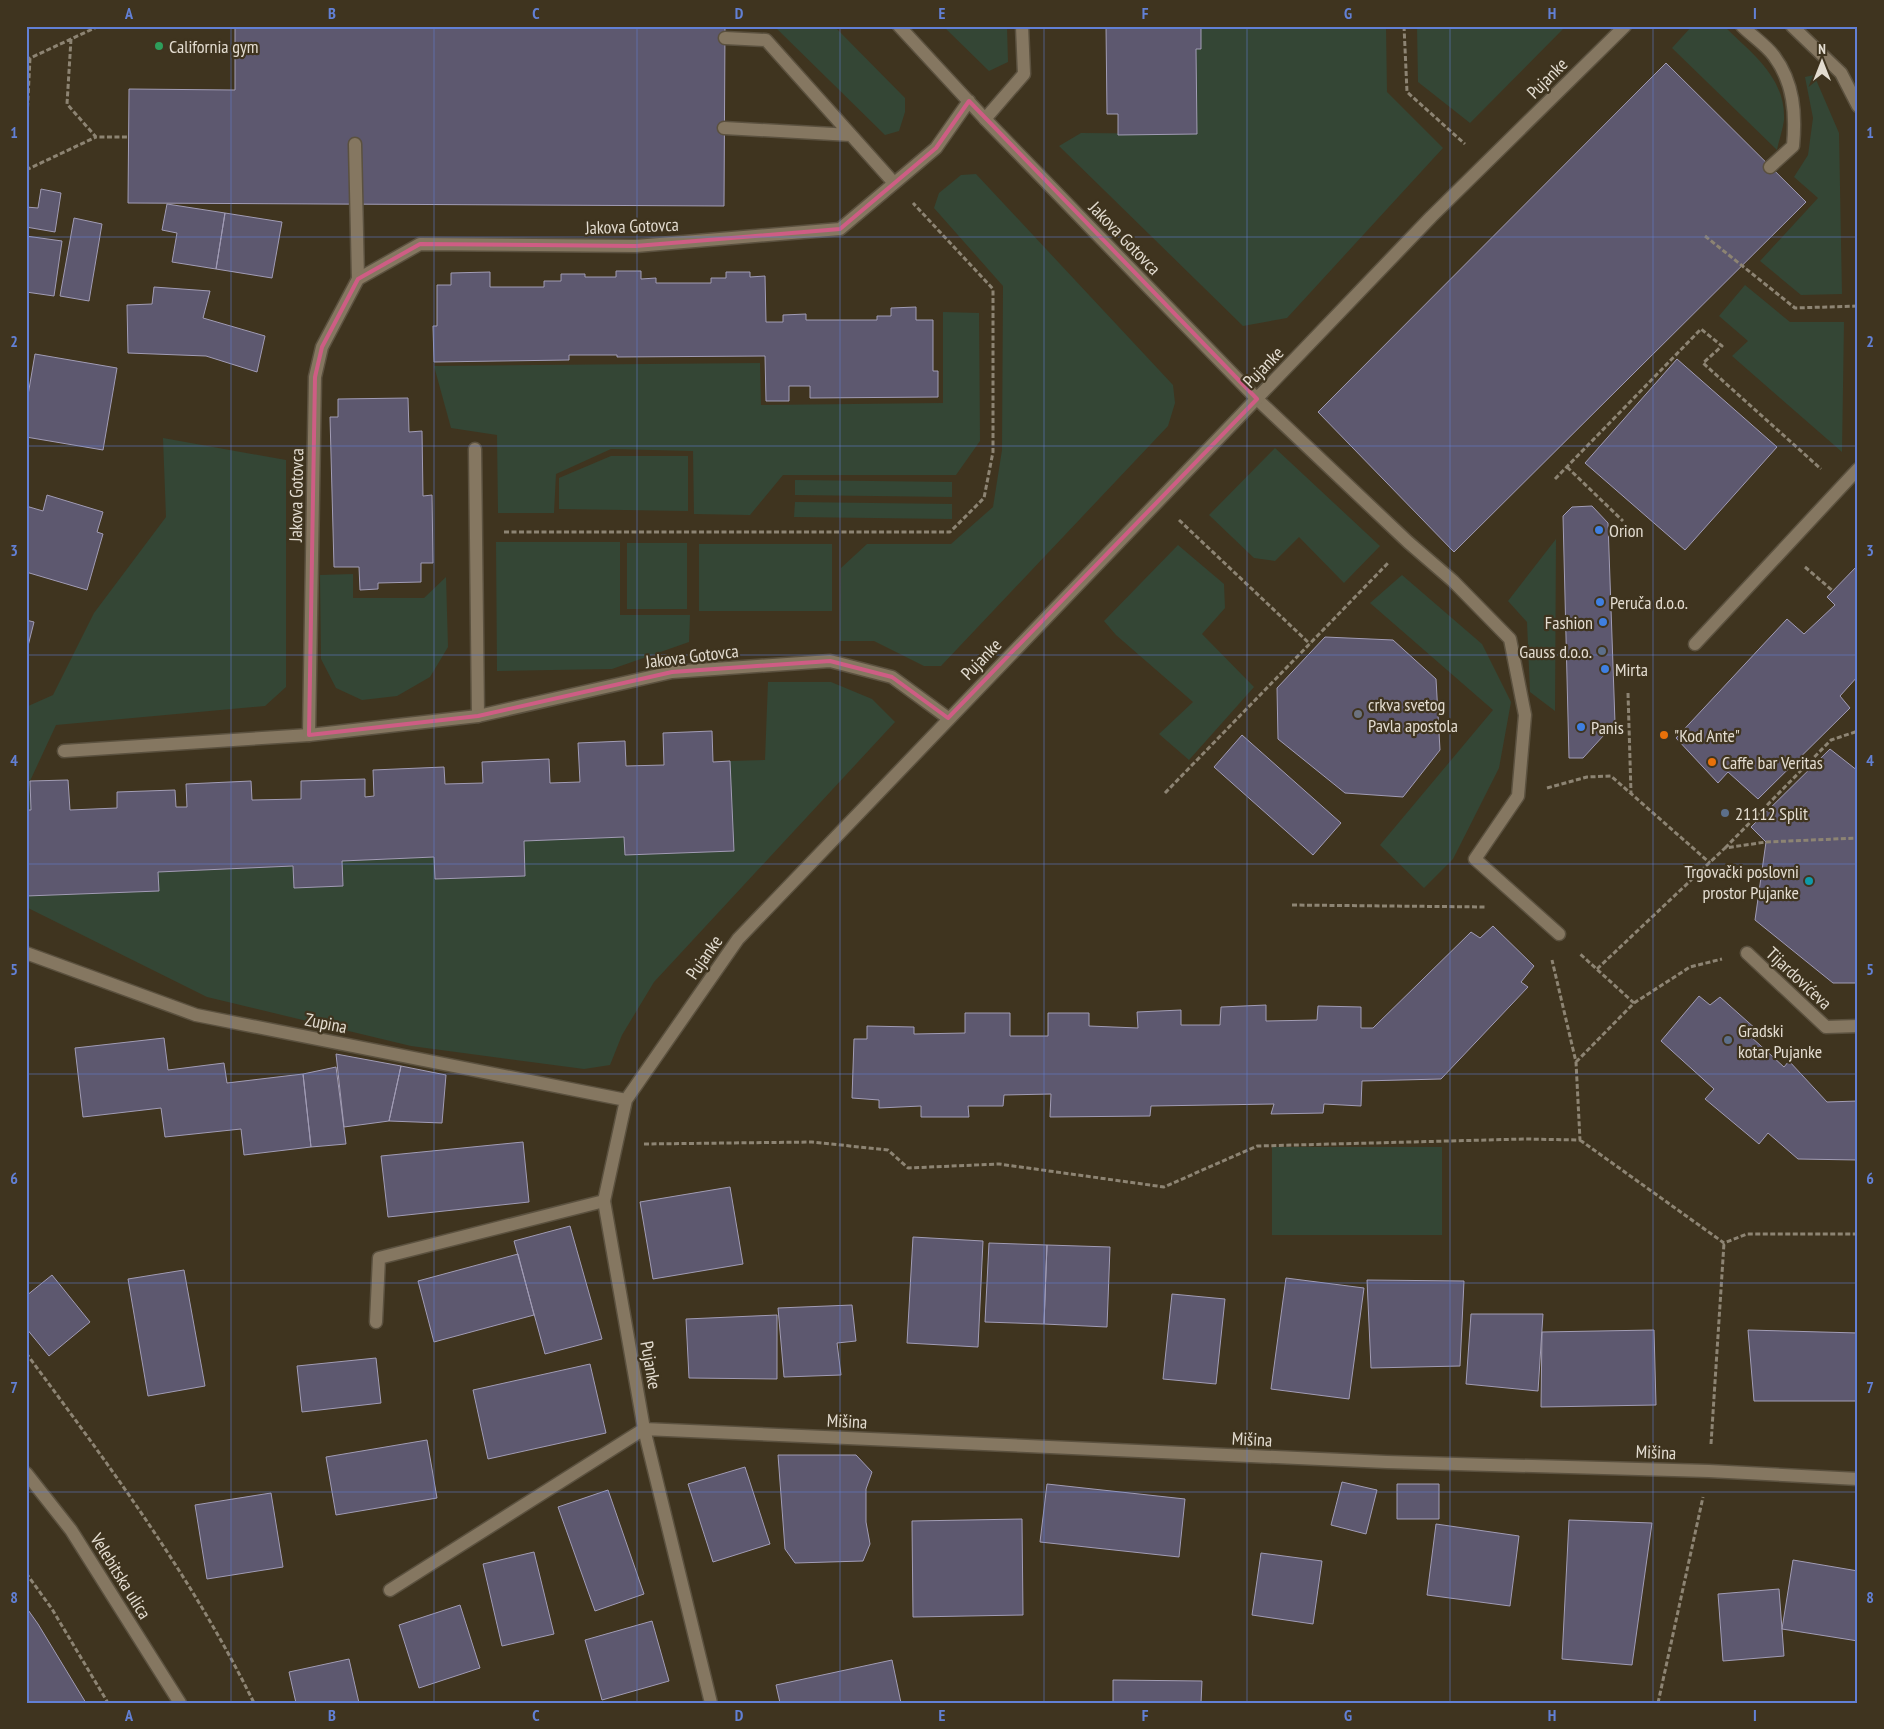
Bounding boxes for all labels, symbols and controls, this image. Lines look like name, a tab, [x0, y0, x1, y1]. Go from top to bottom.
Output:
text: A	[124, 3, 134, 23]
text: B	[328, 3, 336, 23]
text: C	[532, 3, 540, 23]
text: D	[735, 3, 744, 23]
text: E	[939, 3, 946, 23]
text: F	[1142, 3, 1149, 23]
text: G	[1344, 3, 1352, 23]
text: H	[1548, 3, 1556, 23]
text: I	[1753, 3, 1757, 23]
place label: California gym	[169, 35, 259, 58]
north arrow	[1796, 38, 1846, 88]
marker: California gym	[153, 40, 165, 52]
text: N	[1818, 40, 1826, 58]
street label: Pujanke	[1522, 53, 1572, 103]
text: 1	[10, 122, 18, 142]
text: 1	[1866, 122, 1874, 142]
street label: Jakova Gotovca	[1084, 196, 1166, 280]
street label: Jakova Gotovca	[584, 213, 679, 239]
text: 2	[10, 331, 18, 351]
text: 2	[1866, 331, 1874, 351]
street label: Pujanke	[1238, 342, 1288, 392]
street label: Jakova Gotovca	[284, 448, 308, 543]
place label: Orion	[1609, 519, 1643, 542]
marker: Orion	[1593, 524, 1605, 536]
text: 3	[10, 540, 18, 560]
text: 3	[1866, 540, 1874, 560]
place label: Peruča d.o.o.	[1610, 591, 1688, 614]
marker: Peruča d.o.o.	[1594, 596, 1606, 608]
place label: Fashion	[1545, 611, 1593, 634]
marker: Fashion	[1597, 616, 1609, 628]
street label: Pujanke	[956, 634, 1006, 684]
street label: Jakova Gotovca	[643, 639, 740, 673]
place label: Gauss d.o.o.	[1519, 640, 1592, 663]
marker: Gauss d.o.o.	[1596, 645, 1608, 657]
place label: Mirta	[1615, 658, 1648, 681]
marker: Mirta	[1599, 663, 1611, 675]
place label: crkva svetog Pavla apostola	[1368, 693, 1458, 737]
marker: crkva svetog Pavla apostola	[1352, 708, 1364, 720]
place label: Panis	[1591, 716, 1624, 739]
marker: Panis	[1575, 721, 1587, 733]
place label: "Kod Ante"	[1674, 724, 1740, 747]
marker: "Kod Ante"	[1658, 729, 1670, 741]
text: 4	[10, 750, 18, 770]
text: 4	[1866, 750, 1874, 770]
place label: Caffe bar Veritas	[1722, 751, 1823, 774]
marker: Caffe bar Veritas	[1706, 756, 1718, 768]
place label: 21112 Split	[1735, 802, 1808, 825]
marker: 21112 Split	[1719, 807, 1731, 819]
place label: Trgovački poslovni prostor Pujanke	[1685, 860, 1799, 904]
marker: Trgovački poslovni prostor Pujanke	[1803, 875, 1815, 887]
street label: Pujanke	[681, 930, 727, 984]
street label: Tijardovićeva	[1761, 942, 1837, 1014]
text: 5	[10, 959, 18, 979]
text: 5	[1866, 959, 1874, 979]
street label: Zupina	[303, 1008, 349, 1038]
place label: Gradski kotar Pujanke	[1738, 1019, 1822, 1063]
marker: Gradski kotar Pujanke	[1722, 1034, 1734, 1046]
text: 6	[10, 1168, 18, 1188]
text: 6	[1866, 1168, 1874, 1188]
street label: Pujanke	[635, 1339, 667, 1391]
text: 7	[10, 1377, 18, 1397]
text: 7	[1866, 1377, 1874, 1397]
street label: Mišina	[826, 1408, 868, 1434]
street label: Mišina	[1231, 1426, 1273, 1452]
street label: Mišina	[1635, 1440, 1677, 1464]
street label: Velebitska ulica	[85, 1528, 156, 1623]
text: 8	[10, 1587, 18, 1607]
text: 8	[1866, 1587, 1874, 1607]
text: A	[124, 1705, 134, 1725]
text: B	[328, 1705, 336, 1725]
text: C	[532, 1705, 540, 1725]
text: D	[735, 1705, 744, 1725]
text: E	[939, 1705, 946, 1725]
text: F	[1142, 1705, 1149, 1725]
text: G	[1344, 1705, 1352, 1725]
text: H	[1548, 1705, 1556, 1725]
text: I	[1753, 1705, 1757, 1725]

